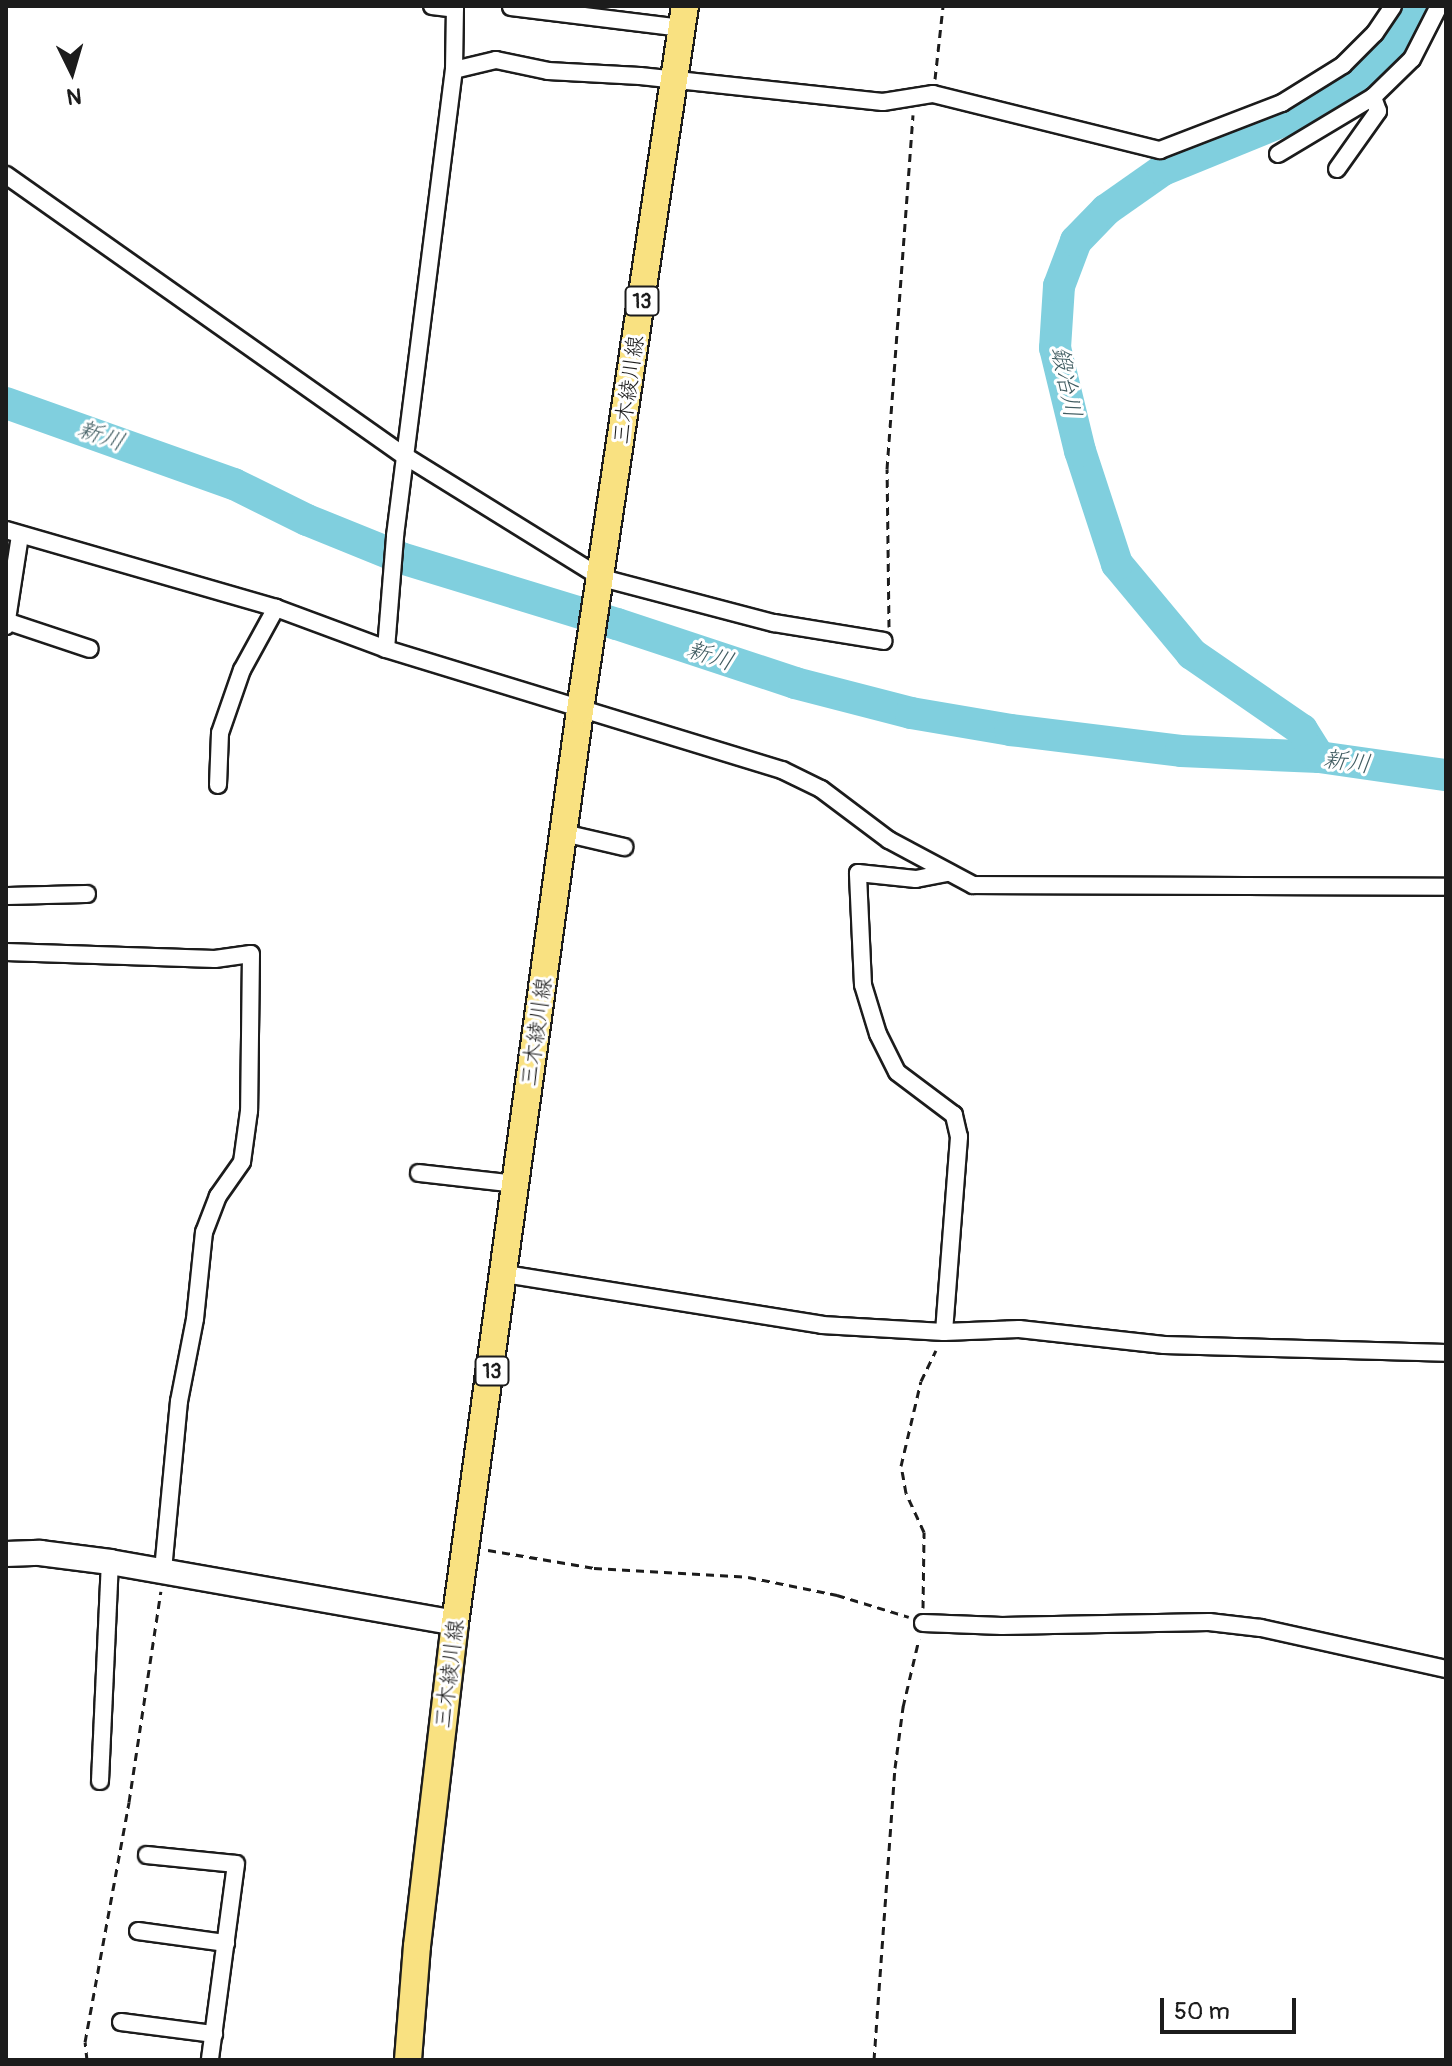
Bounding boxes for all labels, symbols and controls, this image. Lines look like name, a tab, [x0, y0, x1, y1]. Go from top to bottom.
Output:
north arrow	[32, 32, 112, 112]
text: N	[65, 81, 83, 111]
road number: 13	[624, 285, 660, 317]
street label: 三木綾川線	[608, 334, 650, 446]
water label: 鍛冶川	[1045, 344, 1087, 420]
water label: 新川	[74, 415, 128, 457]
water label: 新川	[683, 635, 737, 677]
water label: 新川	[1321, 745, 1373, 779]
street label: 三木綾川線	[516, 976, 558, 1088]
road number: 13	[474, 1355, 510, 1387]
street label: 三木綾川線	[430, 1618, 470, 1730]
scale bar	[1164, 1982, 1300, 2032]
text: 50 m	[1174, 1997, 1230, 2026]

